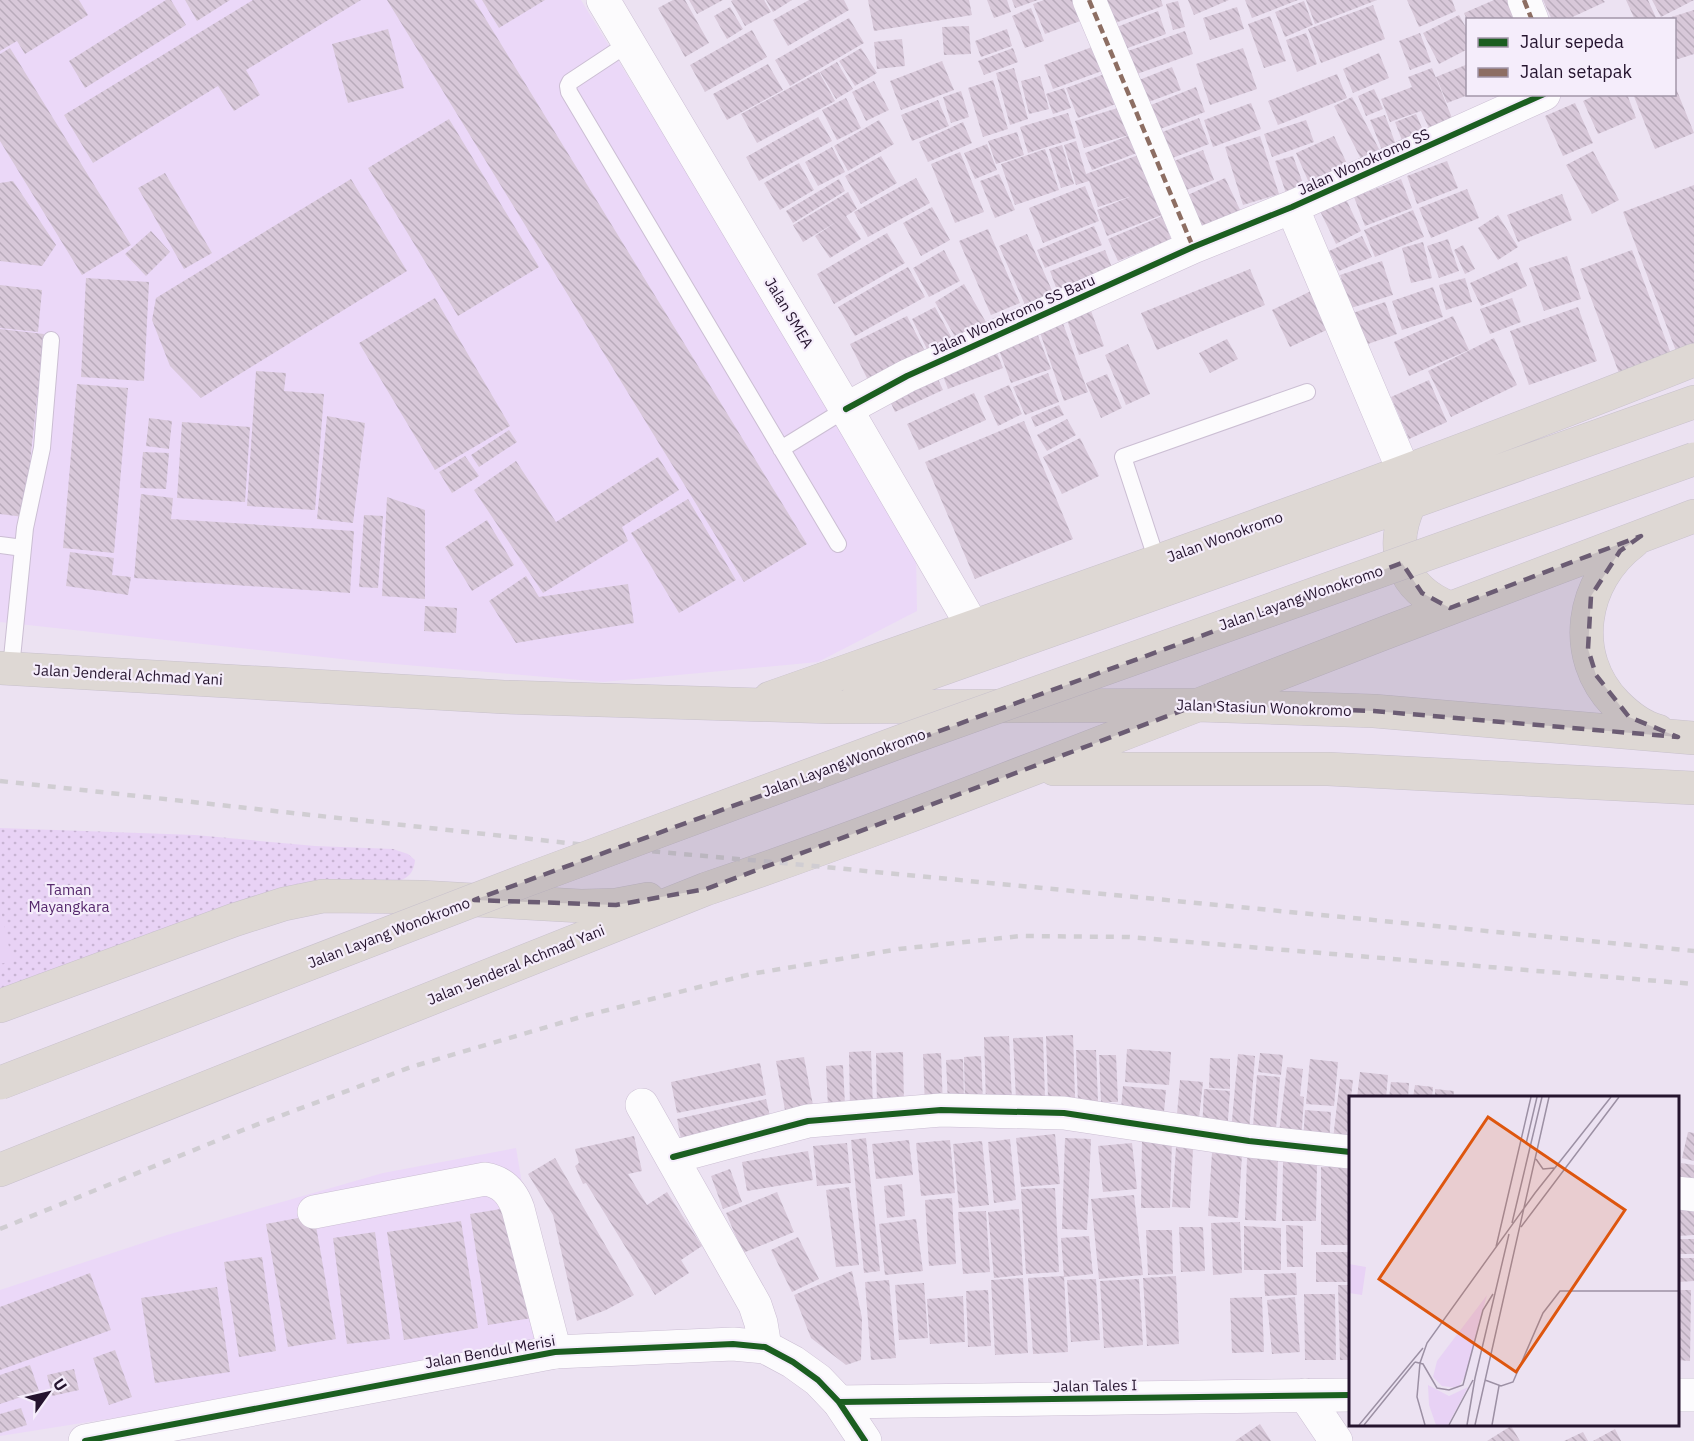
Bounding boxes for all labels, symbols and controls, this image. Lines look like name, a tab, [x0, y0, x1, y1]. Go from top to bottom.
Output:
legend	[1466, 18, 1676, 96]
text: Jalur sepeda	[1520, 30, 1624, 53]
text: Jalan setapak	[1520, 60, 1632, 83]
street label: Jalan Wonokromo SS	[1295, 124, 1433, 199]
street label: Jalan Wonokromo SS Baru	[928, 270, 1098, 359]
street label: Jalan SMEA	[761, 274, 818, 352]
street label: Jalan Wonokromo	[1164, 507, 1285, 566]
street label: Jalan Layang Wonokromo	[1216, 561, 1385, 635]
street label: Jalan Jenderal Achmad Yani	[33, 660, 223, 689]
street label: Jalan Stasiun Wonokromo	[1176, 695, 1352, 720]
street label: Jalan Layang Wonokromo	[760, 724, 928, 801]
park label: Taman Mayangkara	[28, 880, 110, 916]
street label: Jalan Layang Wonokromo	[305, 893, 473, 972]
street label: Jalan Jenderal Achmad Yani	[424, 920, 607, 1009]
inset map	[1349, 1096, 1679, 1426]
street label: Jalan Bendul Merisi	[423, 1331, 557, 1372]
north arrow	[18, 1363, 78, 1423]
text: U	[49, 1374, 72, 1395]
street label: Jalan Tales I	[1053, 1375, 1137, 1396]

